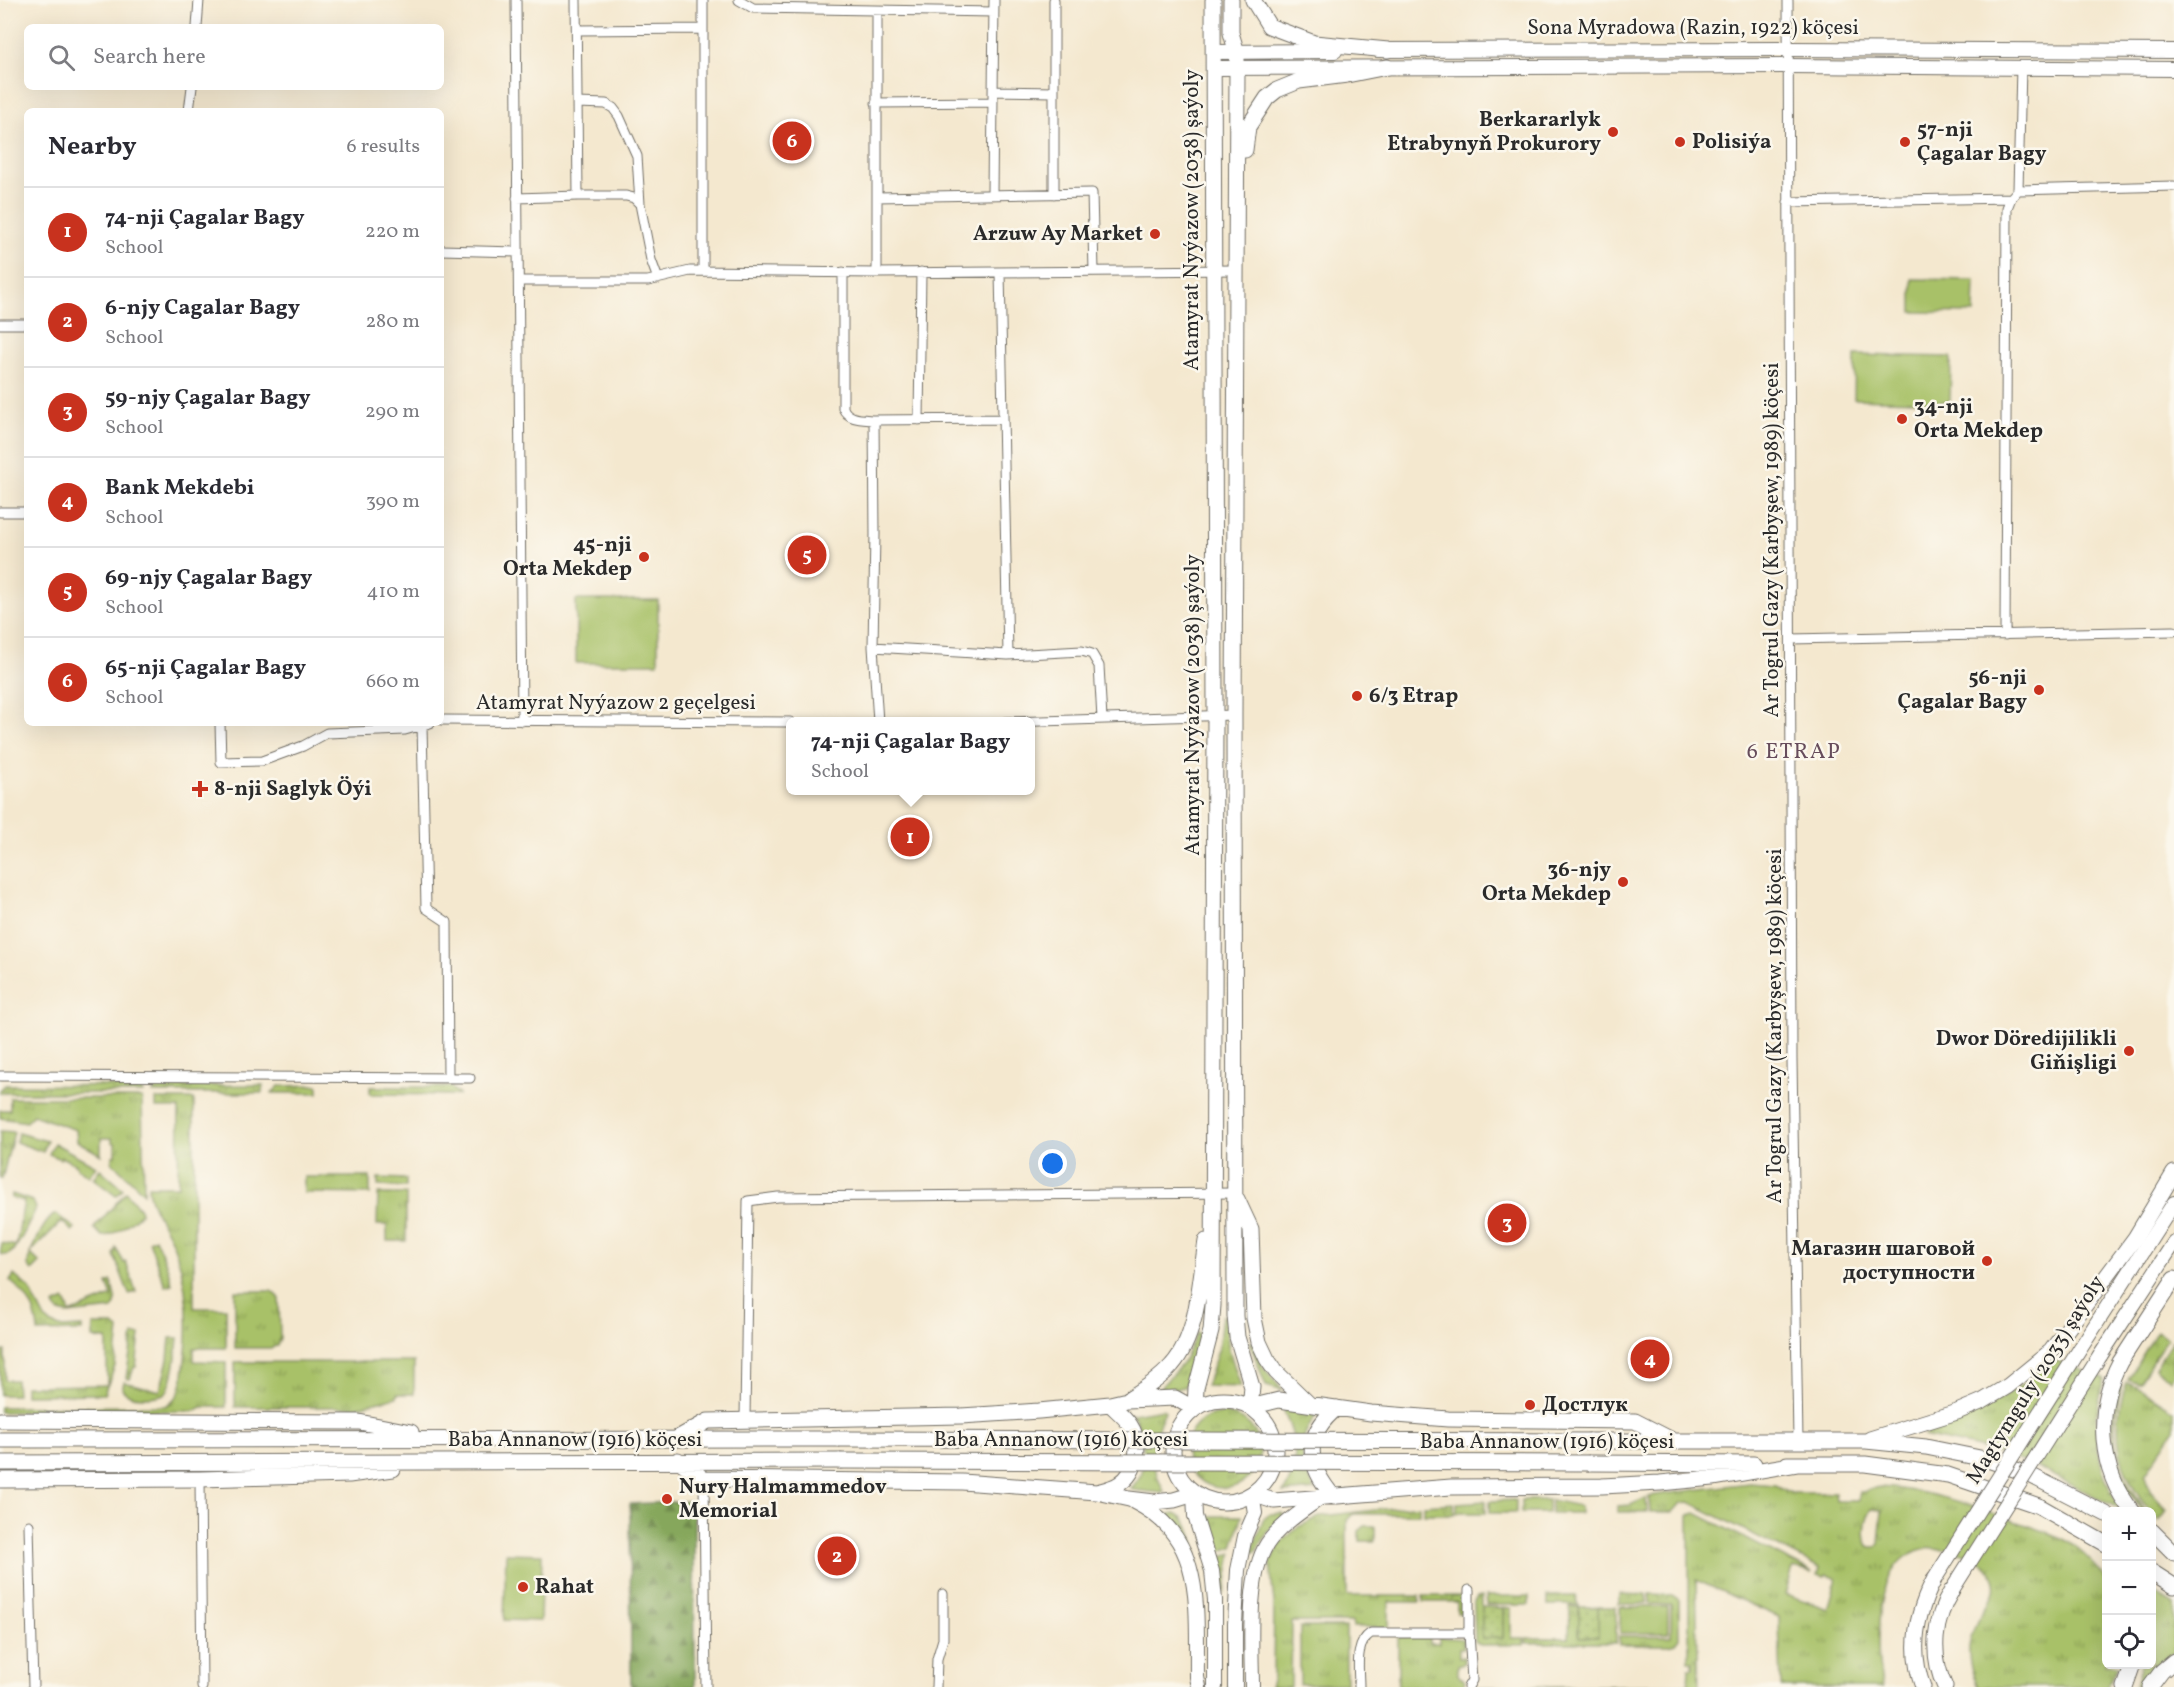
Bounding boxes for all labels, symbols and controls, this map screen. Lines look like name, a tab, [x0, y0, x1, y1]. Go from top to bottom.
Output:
street label: Sona Myradowa (Razin, 1922) köçesi	[1527, 14, 1859, 43]
search box	[24, 24, 444, 90]
icon: search	[45, 41, 78, 74]
text: Search here	[93, 42, 206, 73]
street label: Atamyrat Nyýazow (2038) şaýoly	[1178, 69, 1207, 371]
place label: Berkararlyk Etrabynyň Prokurory	[1387, 106, 1601, 159]
place label: 57-nji Çagalar Bagy	[1917, 116, 2047, 169]
pin: 6	[772, 118, 812, 164]
marker: Berkararlyk Etrabynyň Prokurory	[1606, 125, 1620, 139]
place label: Polisiýa	[1692, 128, 1771, 157]
text: Nearby	[48, 129, 137, 165]
text: 6 results	[347, 133, 420, 161]
marker: Polisiýa	[1673, 135, 1687, 149]
marker: 57-nji Çagalar Bagy	[1898, 135, 1912, 149]
text: 74-nji Çagalar Bagy	[105, 203, 305, 234]
text: 1	[63, 218, 72, 246]
text: 220 m	[365, 218, 420, 246]
place label: Arzuw Ay Market	[973, 220, 1143, 249]
marker: Arzuw Ay Market	[1148, 227, 1162, 241]
text: School	[105, 234, 163, 262]
text: 6-njy Cagalar Bagy	[105, 293, 300, 324]
text: 2	[62, 308, 73, 336]
text: 280 m	[365, 308, 420, 336]
text: School	[105, 324, 163, 352]
street label: Ar Togrul Gazy (Karbyşew, 1989) köçesi	[1758, 362, 1787, 718]
text: 59-njy Çagalar Bagy	[105, 383, 311, 414]
place label: 34-nji Orta Mekdep	[1914, 393, 2043, 446]
text: 3	[62, 398, 73, 426]
text: 290 m	[365, 398, 420, 426]
marker: 34-nji Orta Mekdep	[1895, 412, 1909, 426]
text: School	[105, 414, 163, 442]
text: Bank Mekdebi	[105, 473, 255, 504]
text: 4	[61, 488, 74, 516]
text: 390 m	[366, 488, 420, 516]
text: School	[105, 504, 163, 532]
place label: 45-nji Orta Mekdep	[503, 531, 632, 584]
pin: 5	[788, 532, 826, 578]
marker: 45-nji Orta Mekdep	[637, 550, 651, 564]
street label: Atamyrat Nyýazow (2038) şaýoly	[1179, 554, 1208, 856]
text: 69-njy Çagalar Bagy	[105, 563, 312, 594]
text: 5	[63, 578, 72, 606]
text: 410 m	[367, 578, 420, 606]
text: School	[105, 594, 163, 622]
text: 65-nji Çagalar Bagy	[105, 653, 306, 684]
place label: 56-nji Çagalar Bagy	[1897, 664, 2027, 717]
text: 6	[62, 668, 73, 696]
text: 660 m	[366, 668, 420, 696]
place label: 6/3 Etrap	[1369, 682, 1458, 711]
marker: 56-nji Çagalar Bagy	[2032, 683, 2046, 697]
text: School	[105, 684, 163, 712]
street label: Atamyrat Nyýazow 2 geçelgesi	[476, 689, 756, 718]
marker: 6/3 Etrap	[1350, 689, 1364, 703]
popup	[786, 717, 1035, 795]
text: 74-nji Çagalar Bagy	[811, 727, 1010, 758]
district label: 6 ETRAP	[1747, 737, 1841, 768]
text: School	[811, 758, 869, 786]
place label: 8-nji Saglyk Öýi	[214, 775, 372, 804]
marker: 8-nji Saglyk Öýi	[191, 780, 209, 798]
pin: 1	[890, 814, 930, 860]
street label: Ar Togrul Gazy (Karbyşew, 1989) köçesi	[1761, 848, 1790, 1204]
place label: 36-njy Orta Mekdep	[1482, 856, 1611, 909]
marker: 36-njy Orta Mekdep	[1616, 875, 1630, 889]
place label: Dwor Döredijilikli Giňişligi	[1936, 1025, 2117, 1078]
marker: Dwor Döredijilikli Giňişligi	[2122, 1044, 2136, 1058]
your location	[1038, 1149, 1067, 1178]
pin: 3	[1488, 1200, 1526, 1246]
place label: Магазин шаговой доступности	[1791, 1235, 1975, 1288]
marker: Магазин шаговой доступности	[1980, 1254, 1994, 1268]
street label: Magtymguly (2033) şaýoly	[1960, 1269, 2113, 1490]
pin: 4	[1630, 1336, 1670, 1382]
place label: Достлук	[1542, 1391, 1628, 1420]
marker: Достлук	[1523, 1398, 1537, 1412]
street label: Baba Annanow (1916) köçesi	[448, 1426, 702, 1455]
street label: Baba Annanow (1916) köçesi	[934, 1426, 1188, 1455]
street label: Baba Annanow (1916) köçesi	[1420, 1428, 1674, 1457]
place label: Nury Halmammedov Memorial	[679, 1473, 887, 1526]
marker: Nury Halmammedov Memorial	[660, 1492, 674, 1506]
map controls	[2102, 1507, 2156, 1669]
button: +	[2102, 1507, 2156, 1561]
pin: 2	[818, 1534, 856, 1578]
button: −	[2102, 1561, 2156, 1615]
place label: Rahat	[535, 1573, 594, 1602]
marker: Rahat	[516, 1580, 530, 1594]
button: locate	[2102, 1615, 2156, 1669]

